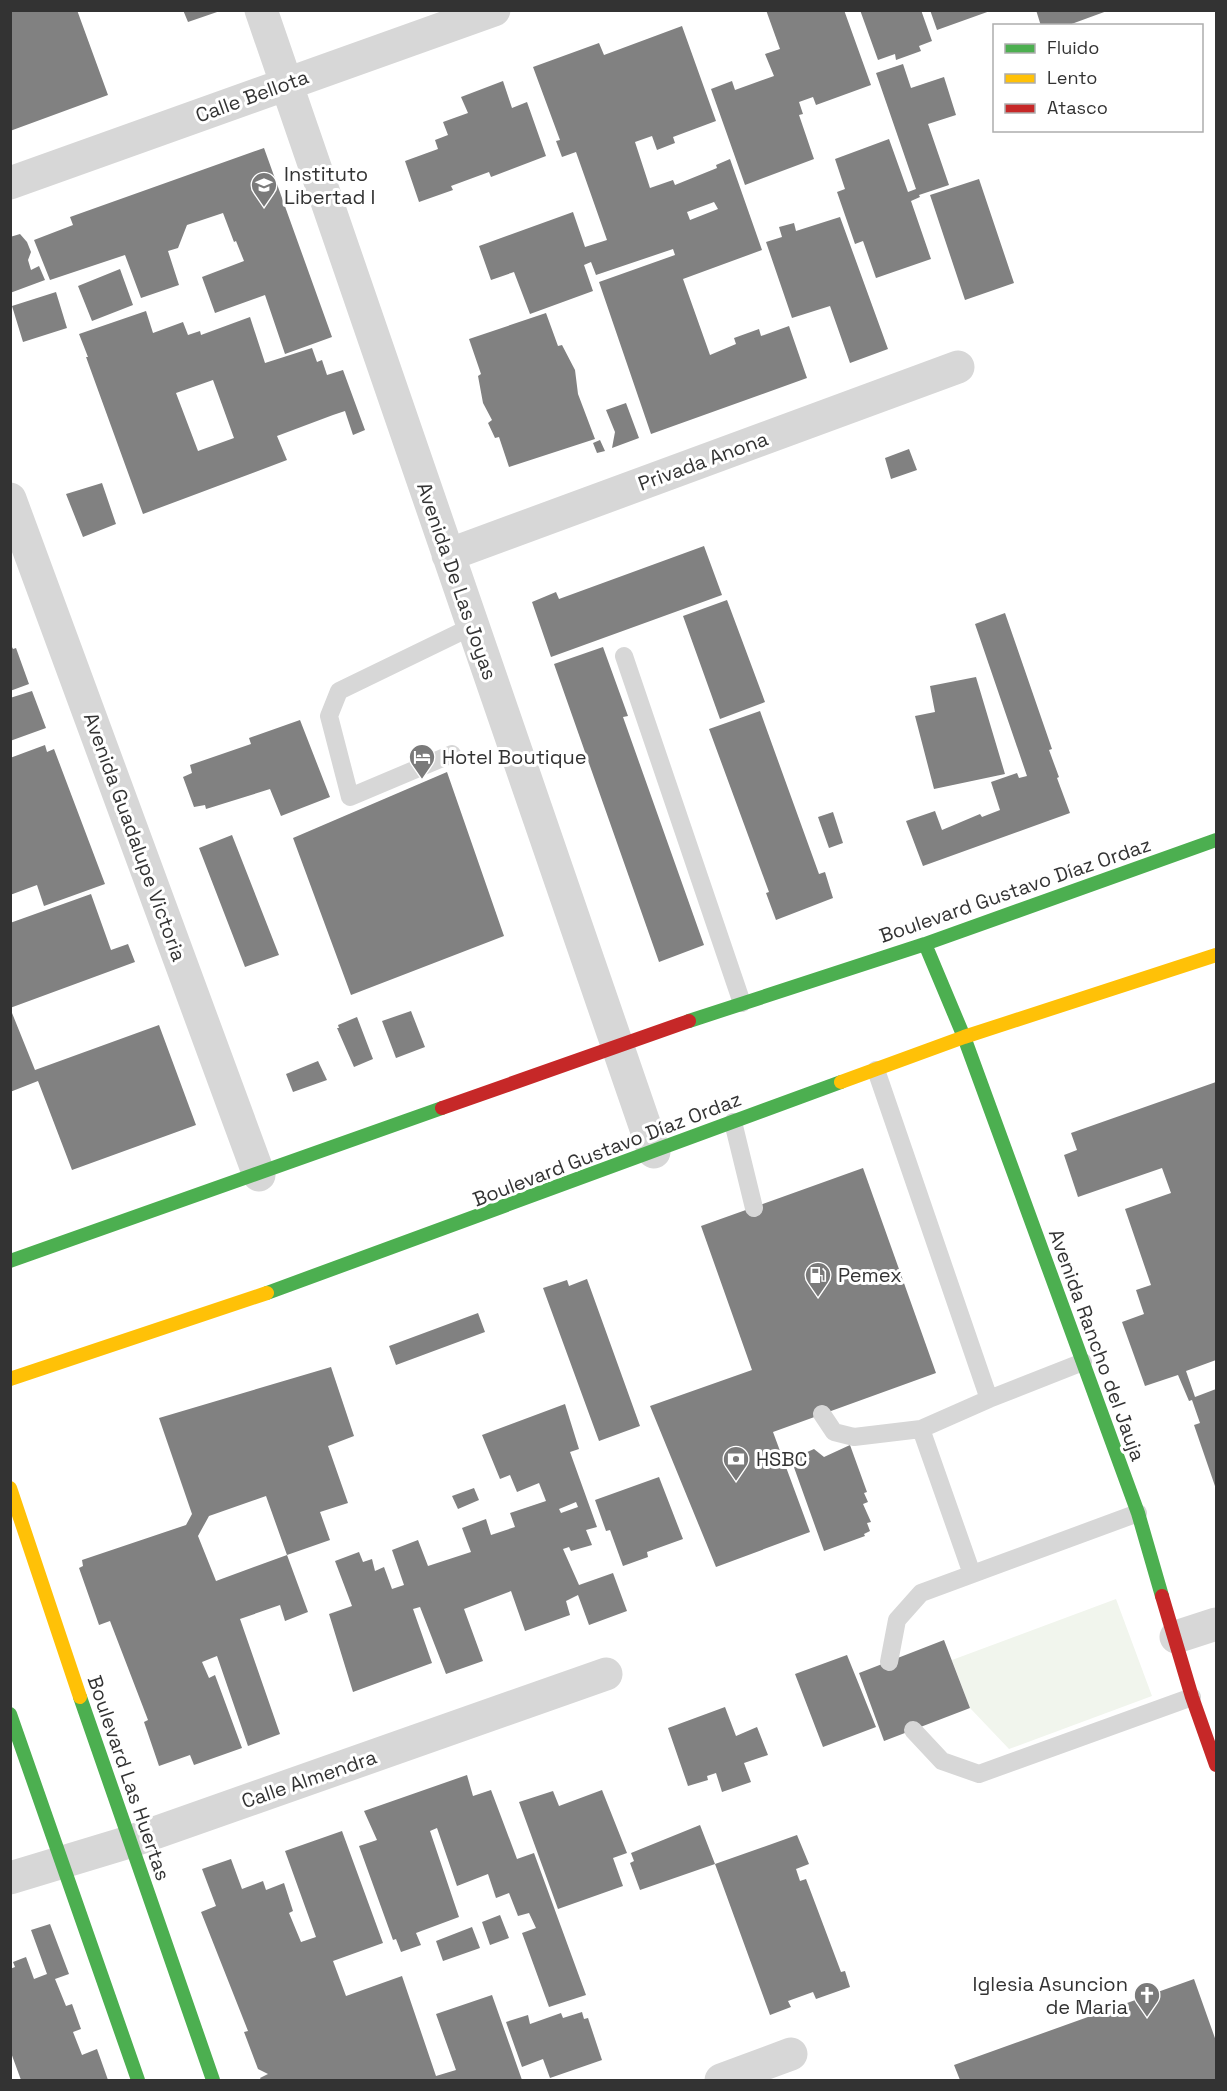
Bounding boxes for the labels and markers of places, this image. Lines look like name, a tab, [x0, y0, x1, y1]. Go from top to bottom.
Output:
place label: Instituto Libertad I	[284, 161, 375, 210]
school or university icon: Instituto Libertad I	[249, 170, 279, 208]
hotel icon: Hotel Boutique	[407, 742, 437, 780]
place label: Hotel Boutique	[442, 744, 587, 770]
fuel station icon: Pemex	[803, 1260, 833, 1298]
place label: Pemex	[838, 1262, 902, 1288]
bank icon: HSBC	[721, 1444, 751, 1482]
place label: HSBC	[756, 1446, 807, 1472]
place label: Iglesia Asuncion de Maria	[973, 1971, 1128, 2020]
church icon: Iglesia Asuncion de Maria	[1132, 1980, 1162, 2018]

